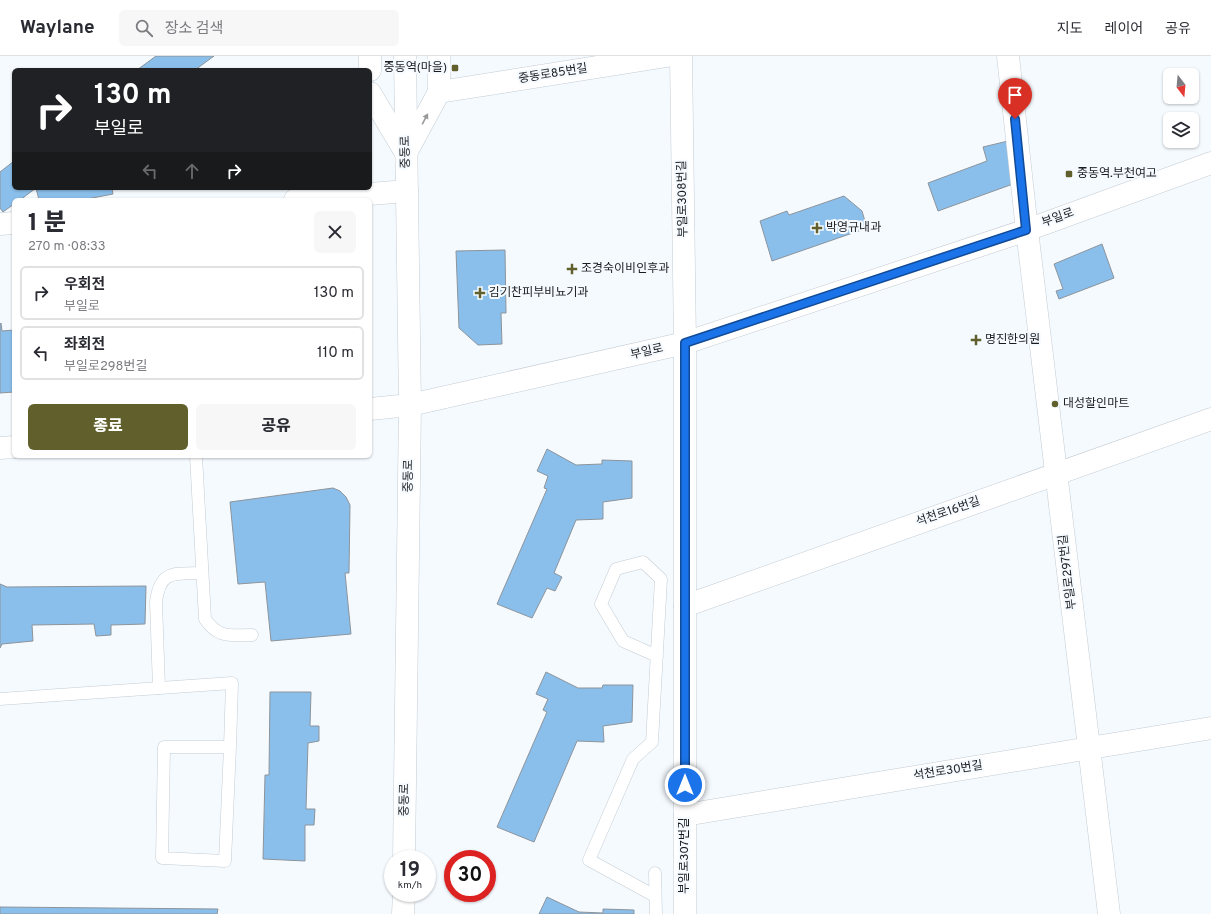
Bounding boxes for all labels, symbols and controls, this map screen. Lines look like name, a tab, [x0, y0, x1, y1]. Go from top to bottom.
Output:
search box	[119, 10, 399, 46]
text: Waylane	[20, 16, 95, 40]
icon: search	[133, 17, 155, 39]
text: 장소 검색	[165, 20, 223, 39]
text: 지도	[1057, 21, 1083, 38]
text: 레이어	[1105, 21, 1143, 38]
text: 공유	[1165, 21, 1191, 38]
place label: 중동역(마을)	[384, 60, 447, 76]
street label: 중동로85번길	[517, 61, 589, 87]
marker: 중동역(마을)	[450, 63, 460, 73]
north arrow	[1163, 68, 1199, 104]
map controls	[1163, 68, 1199, 148]
text: 130 m	[94, 78, 172, 114]
pin	[998, 78, 1032, 119]
icon: right	[28, 84, 80, 136]
icon: arrive	[1004, 84, 1026, 106]
button: layers	[1163, 112, 1199, 148]
one-way arrow	[421, 113, 428, 125]
text: 부일로	[94, 118, 144, 141]
street label: 중동로	[398, 135, 414, 169]
icon: left	[139, 160, 161, 182]
icon: ahead	[181, 160, 203, 182]
icon: right	[223, 160, 245, 182]
street label: 부일로308번길	[674, 160, 692, 238]
place label: 중동역.부천여고	[1077, 166, 1157, 182]
marker: 중동역.부천여고	[1064, 169, 1074, 179]
street label: 부일로	[1040, 205, 1076, 231]
text: 1 분	[28, 209, 66, 239]
button: close	[314, 211, 356, 253]
place label: 박영규내과	[826, 220, 881, 236]
marker: 박영규내과	[811, 222, 823, 234]
text: 270 m · 08:33	[28, 239, 106, 255]
place label: 조경숙이비인후과	[581, 261, 669, 277]
marker: 조경숙이비인후과	[566, 263, 578, 275]
text: 우회전	[64, 276, 105, 295]
icon: right	[30, 282, 52, 304]
text: 130 m	[314, 284, 354, 303]
place label: 김기찬피부비뇨기과	[489, 285, 588, 301]
marker: 김기찬피부비뇨기과	[474, 287, 486, 299]
text: 부일로	[64, 299, 100, 315]
place label: 명진한의원	[985, 332, 1040, 348]
marker: 명진한의원	[970, 334, 982, 346]
text: 좌회전	[64, 336, 105, 355]
street label: 부일로	[629, 340, 665, 364]
icon: left	[30, 342, 52, 364]
text: 110 m	[317, 344, 354, 363]
text: 부일로298번길	[64, 359, 147, 375]
place label: 대성할인마트	[1063, 396, 1129, 412]
marker: 대성할인마트	[1050, 399, 1060, 409]
button: 종료	[28, 404, 188, 450]
button: 공유	[196, 404, 356, 450]
street label: 중동로	[401, 459, 417, 493]
street label: 석천로16번길	[914, 494, 982, 530]
street label: 부일로297번길	[1055, 533, 1081, 611]
street label: 석천로30번길	[912, 758, 984, 784]
position arrow	[664, 764, 706, 806]
street label: 중동로	[397, 783, 413, 817]
street label: 부일로307번길	[677, 818, 693, 894]
speed limit sign: 30	[444, 850, 496, 902]
text: 19	[400, 858, 420, 884]
text: km/h	[398, 879, 422, 892]

